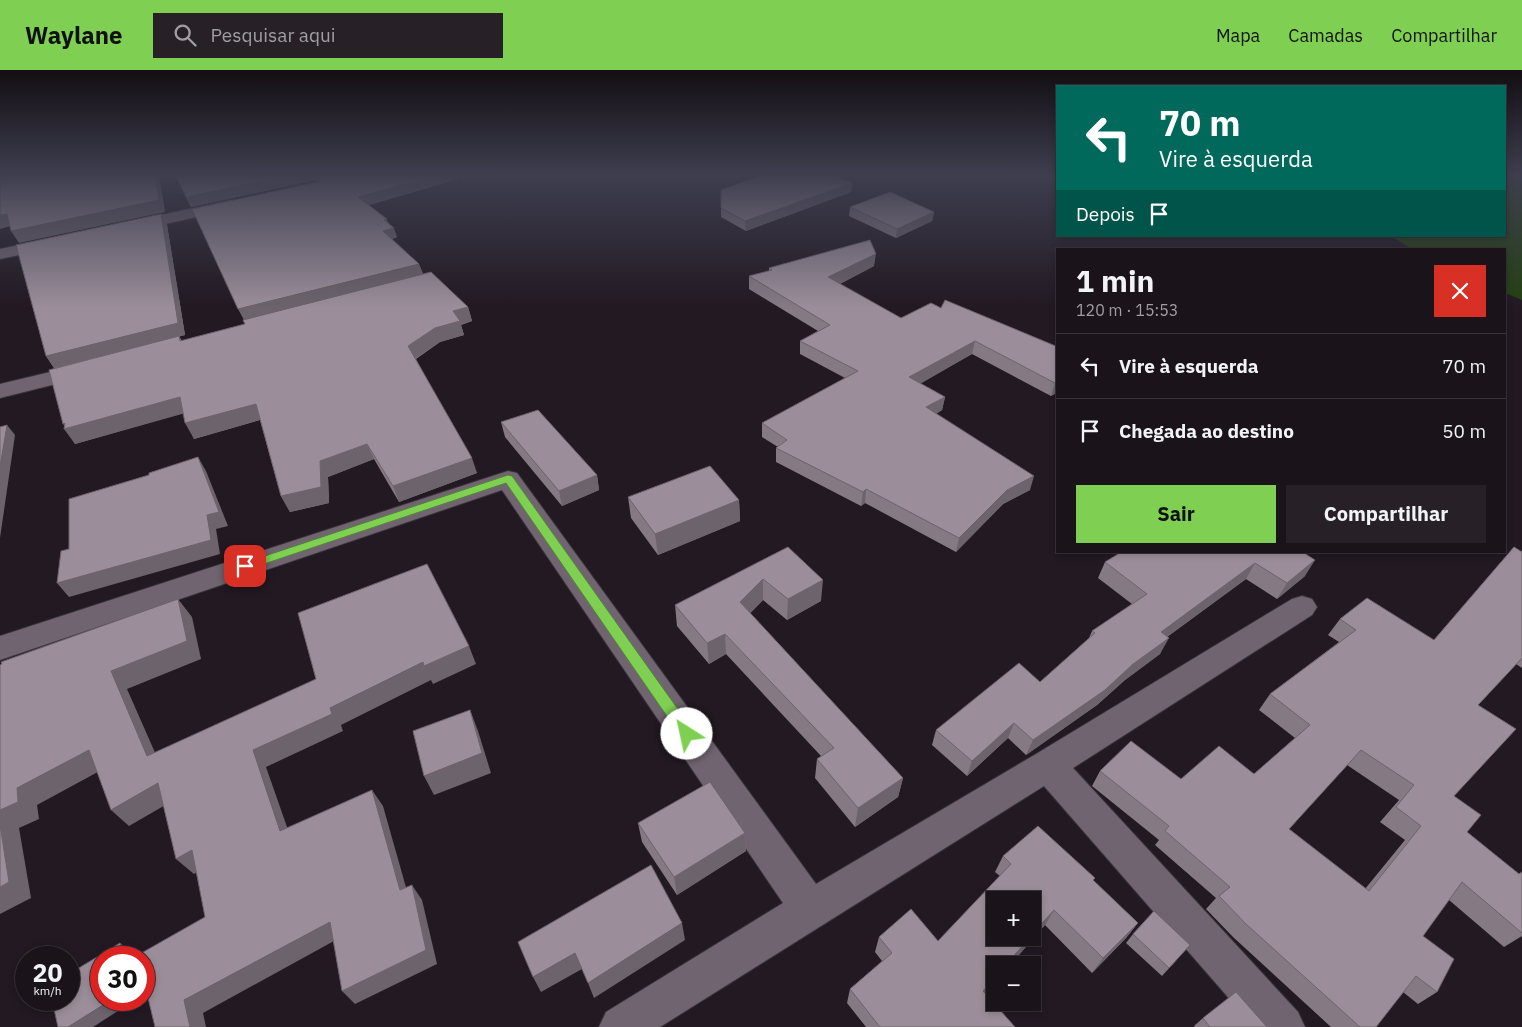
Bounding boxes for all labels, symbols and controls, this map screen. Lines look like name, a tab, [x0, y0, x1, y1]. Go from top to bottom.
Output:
search box	[153, 13, 503, 58]
text: Waylane	[25, 19, 123, 51]
icon: search	[171, 21, 199, 49]
text: Pesquisar aqui	[211, 23, 336, 47]
text: Mapa	[1216, 24, 1260, 47]
text: Camadas	[1288, 24, 1363, 47]
text: Compartilhar	[1391, 24, 1497, 47]
text: 70 m	[1159, 100, 1241, 146]
icon: left	[1076, 105, 1141, 170]
text: Vire à esquerda	[1159, 144, 1313, 173]
icon: arrive	[1145, 200, 1173, 228]
text: Depois	[1076, 202, 1135, 226]
text: 1 min	[1076, 261, 1154, 300]
button: close	[1434, 265, 1486, 317]
text: 120 m · 15:53	[1076, 300, 1178, 320]
icon: left	[1076, 352, 1104, 380]
text: Vire à esquerda	[1119, 354, 1259, 378]
text: 70 m	[1442, 354, 1486, 378]
icon: arrive	[1076, 417, 1104, 445]
text: Chegada ao destino	[1119, 419, 1294, 443]
text: 50 m	[1442, 419, 1486, 443]
button: Sair	[1076, 485, 1276, 543]
button: Compartilhar	[1286, 485, 1486, 543]
pin	[224, 545, 266, 587]
icon: arrive	[231, 552, 259, 580]
position arrow	[660, 707, 712, 759]
map controls	[986, 891, 1041, 1011]
button: +	[986, 891, 1041, 946]
speed limit sign: 30	[90, 946, 155, 1011]
text: 20	[32, 956, 63, 989]
button: −	[986, 956, 1041, 1011]
text: km/h	[33, 983, 62, 998]

